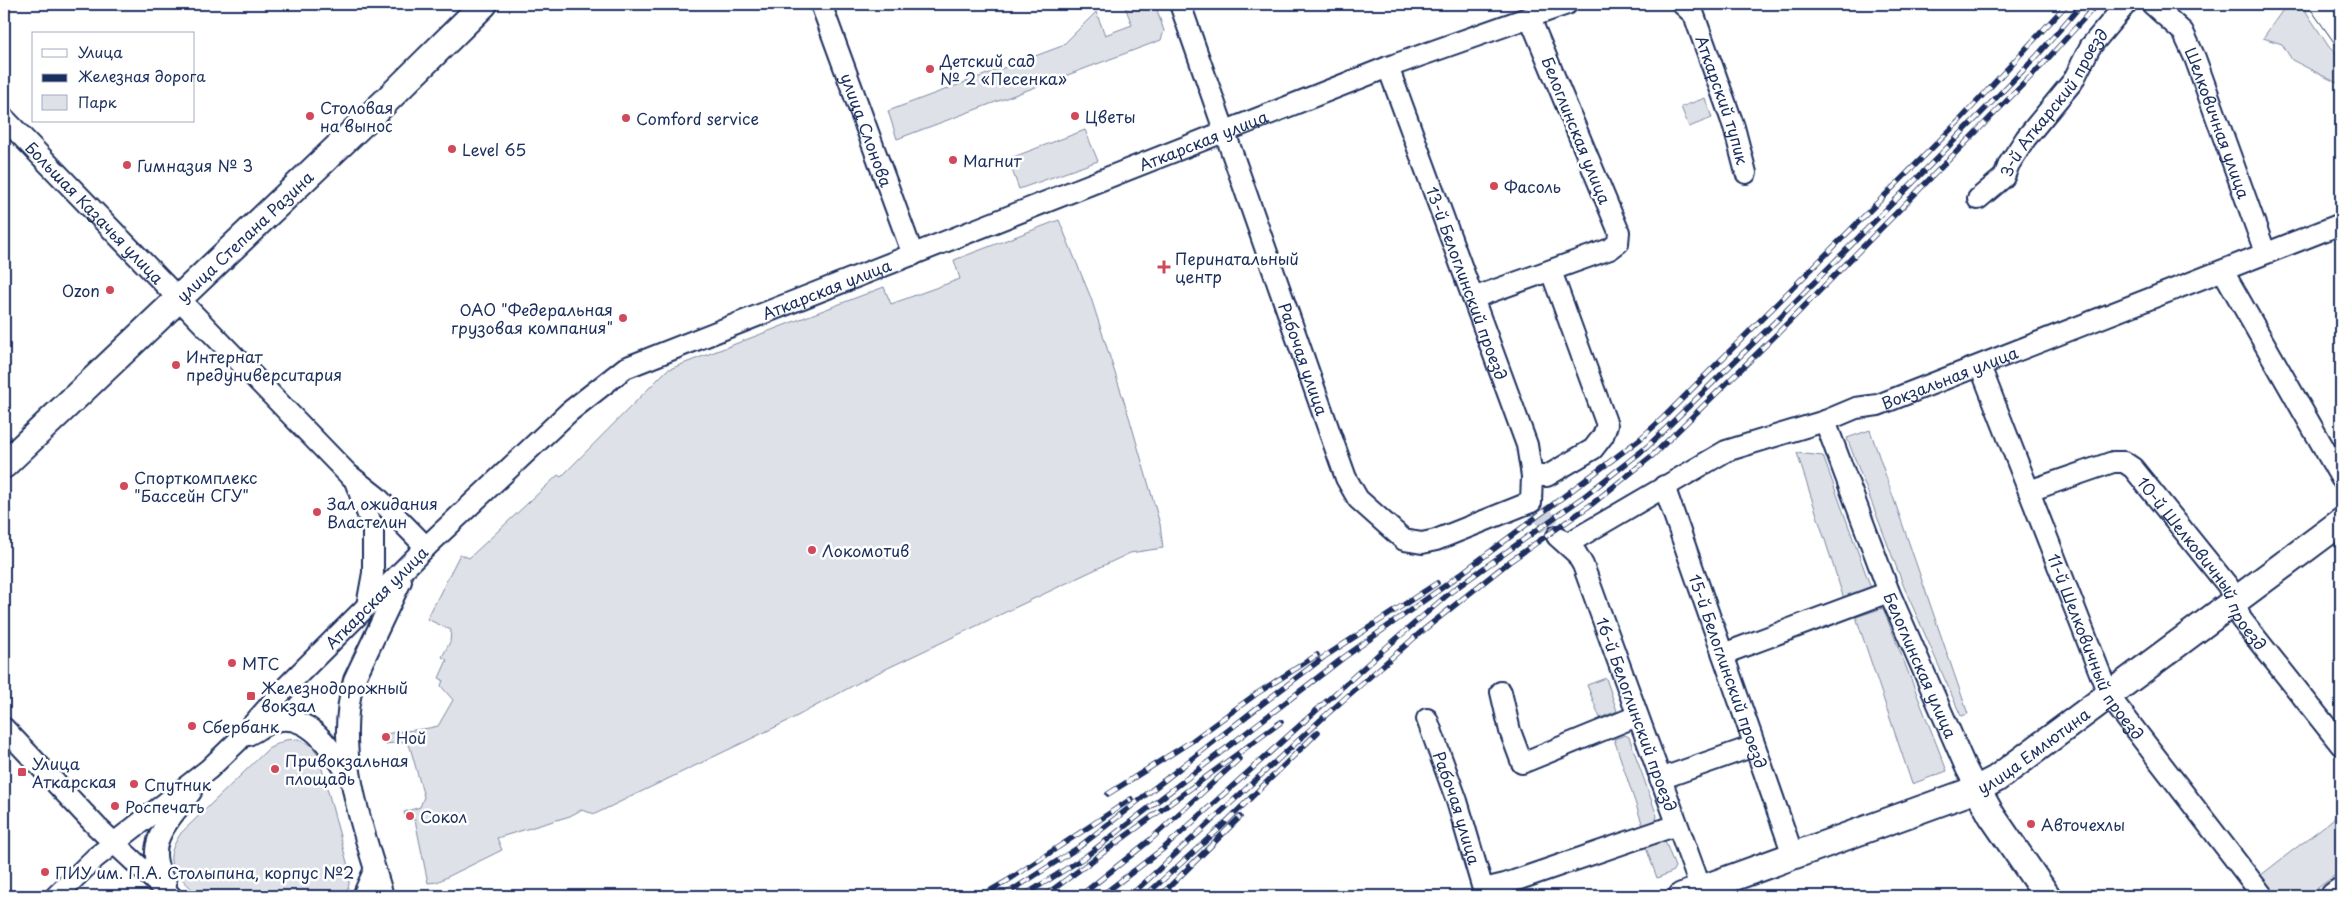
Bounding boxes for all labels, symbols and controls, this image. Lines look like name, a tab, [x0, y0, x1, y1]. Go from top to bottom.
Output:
street label: 3-й Аткарский проезд	[1993, 23, 2113, 180]
legend	[32, 32, 195, 122]
street label: Аткарский тупик	[1690, 32, 1755, 167]
text: Улица	[78, 40, 123, 63]
street label: Шелковичная улица	[2179, 43, 2257, 202]
place label: Детский сад № 2 «Песенка»	[939, 48, 1067, 90]
street label: Белоглинская улица	[1536, 53, 1618, 207]
marker: Детский сад № 2 «Песенка»	[924, 63, 936, 75]
text: Железная дорога	[78, 64, 206, 87]
street label: улица Слонова	[835, 69, 899, 190]
text: Парк	[78, 90, 117, 113]
place label: Столовая на вынос	[320, 95, 393, 137]
place label: Цветы	[1085, 104, 1136, 128]
street label: Аткарская улица	[1135, 104, 1271, 176]
place label: Comford service	[636, 106, 759, 130]
marker: Столовая на вынос	[304, 110, 316, 122]
marker: Цветы	[1069, 110, 1081, 122]
marker: Comford service	[620, 112, 632, 124]
street label: Большая Казачья улица	[20, 136, 170, 289]
place label: Level 65	[462, 137, 526, 161]
marker: Level 65	[446, 143, 458, 155]
place label: Магнит	[963, 148, 1023, 172]
place label: Гимназия № 3	[137, 153, 253, 177]
marker: Магнит	[947, 154, 959, 166]
marker: Гимназия № 3	[121, 159, 133, 171]
street label: улица Степана Разина	[170, 165, 318, 307]
place label: Фасоль	[1504, 174, 1561, 198]
marker: Фасоль	[1488, 180, 1500, 192]
street label: 13-й Белоглинский проезд	[1421, 183, 1514, 383]
place label: Перинатальный центр	[1175, 246, 1299, 288]
street label: Аткарская улица	[758, 252, 894, 325]
marker: Перинатальный центр	[1157, 260, 1171, 274]
place label: Ozon	[62, 278, 100, 302]
marker: Ozon	[104, 284, 116, 296]
place label: ОАО "Федеральная грузовая компания"	[451, 297, 613, 339]
street label: Рабочая улица	[1273, 299, 1335, 419]
marker: ОАО "Федеральная грузовая компания"	[617, 312, 629, 324]
street label: Вокзальная улица	[1877, 340, 2021, 415]
place label: Интернат предуниверситария	[186, 344, 342, 386]
marker: Интернат предуниверситария	[170, 359, 182, 371]
place label: Спорткомплекс "Бассейн СГУ"	[134, 465, 257, 507]
street label: 10-й Шелковичный проезд	[2132, 471, 2273, 655]
marker: Спорткомплекс "Бассейн СГУ"	[118, 480, 130, 492]
place label: Зал ожидания Властелин	[327, 491, 438, 533]
marker: Зал ожидания Властелин	[311, 506, 323, 518]
place label: Локомотив	[822, 538, 909, 562]
street label: Аткарская улица	[319, 540, 433, 654]
marker: Локомотив	[806, 544, 818, 556]
street label: 11-й Шелковичный проезд	[2042, 550, 2150, 744]
street label: 15-й Белоглинский проезд	[1684, 571, 1774, 771]
street label: Белоглинская улица	[1878, 588, 1963, 742]
street label: 16-й Белоглинский проезд	[1591, 613, 1684, 815]
place label: МТС	[242, 651, 280, 675]
marker: МТС	[226, 657, 238, 669]
place label: Железнодорожный вокзал	[261, 675, 408, 717]
marker: Железнодорожный вокзал	[245, 690, 257, 702]
street label: улица Емлютина	[1973, 702, 2094, 799]
place label: Сбербанк	[202, 714, 280, 738]
marker: Сбербанк	[186, 720, 198, 732]
place label: Ной	[396, 725, 426, 749]
marker: Ной	[380, 731, 392, 743]
place label: Привокзальная площадь	[285, 748, 409, 790]
street label: Рабочая улица	[1428, 748, 1487, 867]
place label: Улица Аткарская	[32, 751, 117, 793]
marker: Привокзальная площадь	[269, 763, 281, 775]
marker: Улица Аткарская	[16, 766, 28, 778]
place label: Спутник	[144, 772, 212, 796]
marker: Спутник	[128, 778, 140, 790]
place label: Роспечать	[125, 794, 204, 818]
marker: Роспечать	[109, 800, 121, 812]
place label: Сокол	[420, 804, 467, 828]
marker: Сокол	[404, 810, 416, 822]
place label: Авточехлы	[2041, 812, 2125, 836]
marker: Авточехлы	[2025, 818, 2037, 830]
place label: ПИУ им. П.А. Столыпина, корпус №2	[55, 860, 354, 884]
marker: ПИУ им. П.А. Столыпина, корпус №2	[39, 866, 51, 878]

